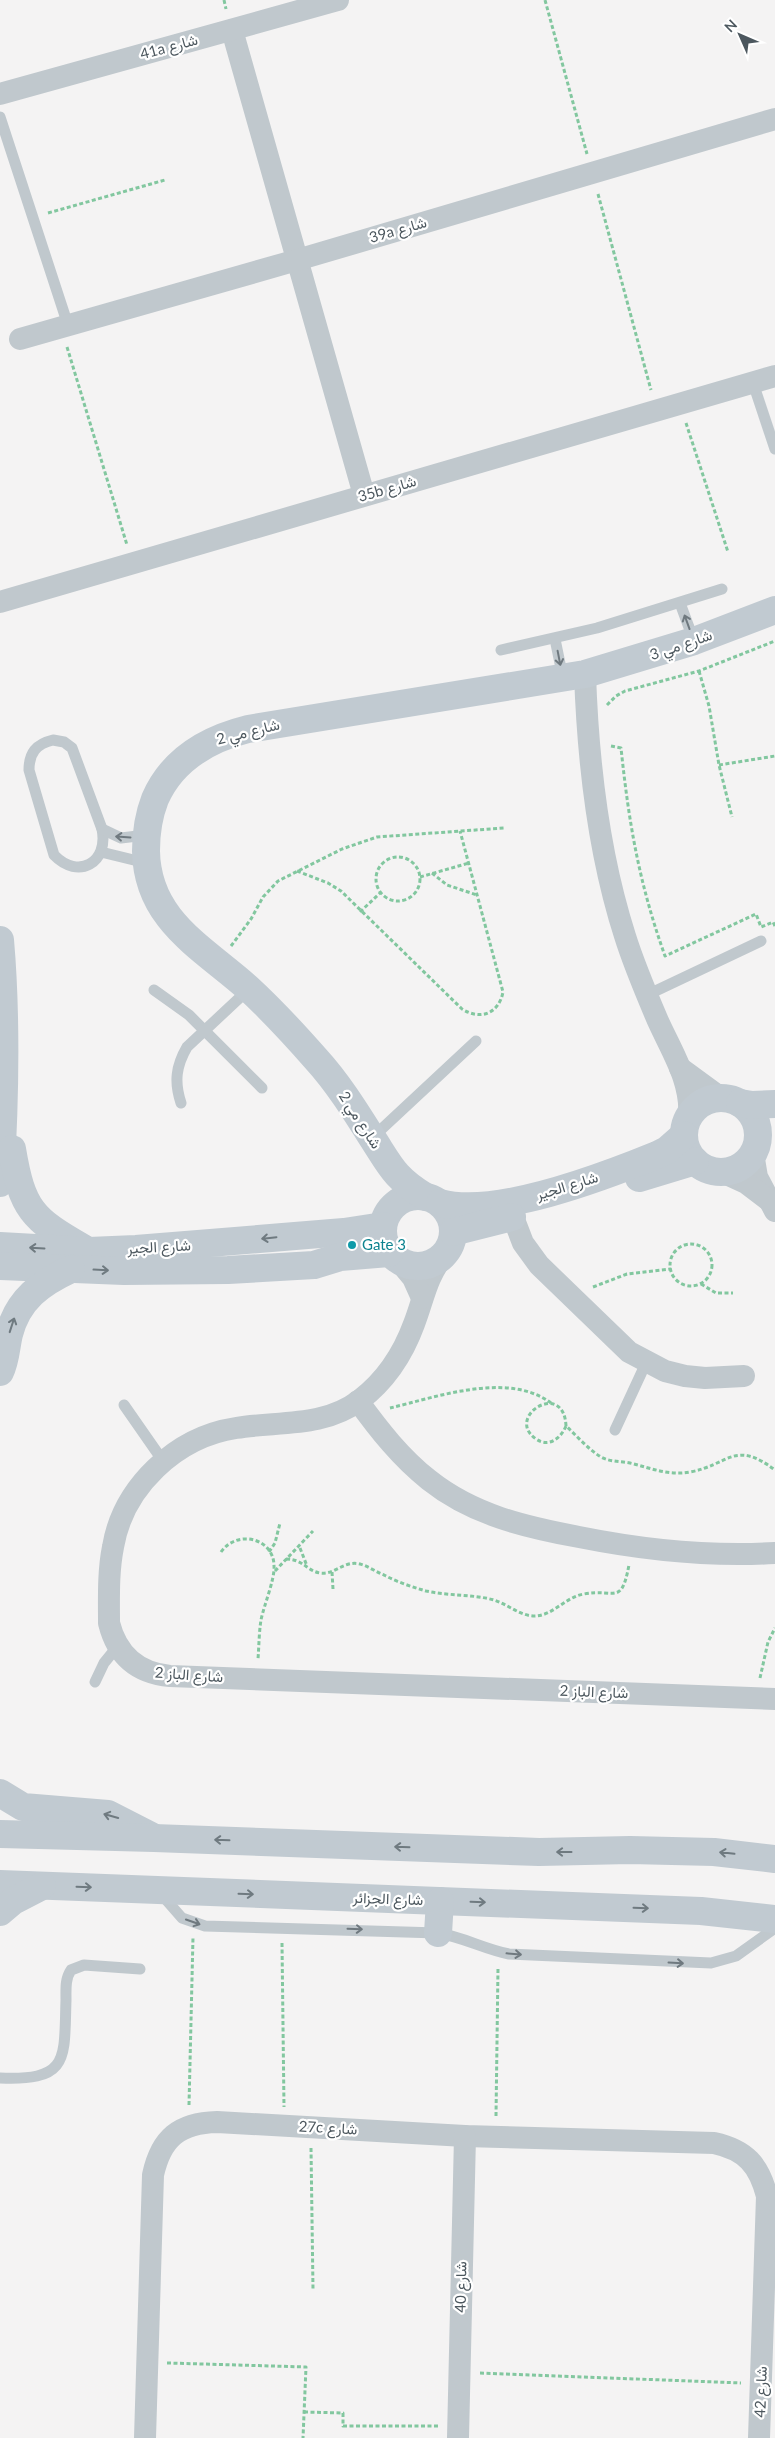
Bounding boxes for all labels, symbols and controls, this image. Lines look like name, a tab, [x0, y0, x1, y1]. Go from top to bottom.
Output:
north arrow	[715, 10, 765, 60]
text: N	[721, 16, 740, 35]
street label: 41a شارع	[138, 30, 200, 65]
street label: 39a شارع	[367, 212, 429, 249]
street label: 35b شارع	[355, 471, 419, 508]
one-way arrow	[682, 615, 691, 631]
street label: شارع مي 3	[647, 625, 716, 668]
one-way arrow	[555, 650, 564, 666]
street label: شارع مي 2	[214, 714, 283, 752]
one-way arrow	[115, 833, 131, 842]
street label: شارع مي 2	[332, 1087, 386, 1154]
street label: شارع الجير	[533, 1167, 601, 1206]
one-way arrow	[261, 1233, 277, 1243]
street label: شارع الجير	[126, 1235, 192, 1260]
place label: Gate 3	[362, 1235, 406, 1253]
marker: Gate 3	[346, 1239, 358, 1251]
one-way arrow	[29, 1243, 45, 1252]
one-way arrow	[93, 1265, 109, 1274]
one-way arrow	[8, 1317, 18, 1333]
street label: شارع الباز 2	[154, 1663, 224, 1688]
street label: شارع الباز 2	[559, 1681, 629, 1704]
one-way arrow	[103, 1811, 119, 1820]
one-way arrow	[214, 1835, 230, 1845]
one-way arrow	[394, 1842, 410, 1851]
one-way arrow	[557, 1847, 573, 1857]
one-way arrow	[719, 1848, 735, 1858]
one-way arrow	[75, 1883, 91, 1892]
street label: شارع الجزائر	[351, 1888, 424, 1911]
one-way arrow	[238, 1889, 254, 1898]
one-way arrow	[470, 1897, 486, 1907]
one-way arrow	[633, 1904, 649, 1913]
one-way arrow	[185, 1918, 201, 1928]
one-way arrow	[347, 1925, 363, 1934]
one-way arrow	[506, 1949, 522, 1959]
one-way arrow	[668, 1958, 684, 1967]
street label: 27c شارع	[298, 2116, 358, 2141]
street label: شارع 40	[451, 2261, 472, 2313]
street label: شارع 42	[750, 2366, 773, 2418]

